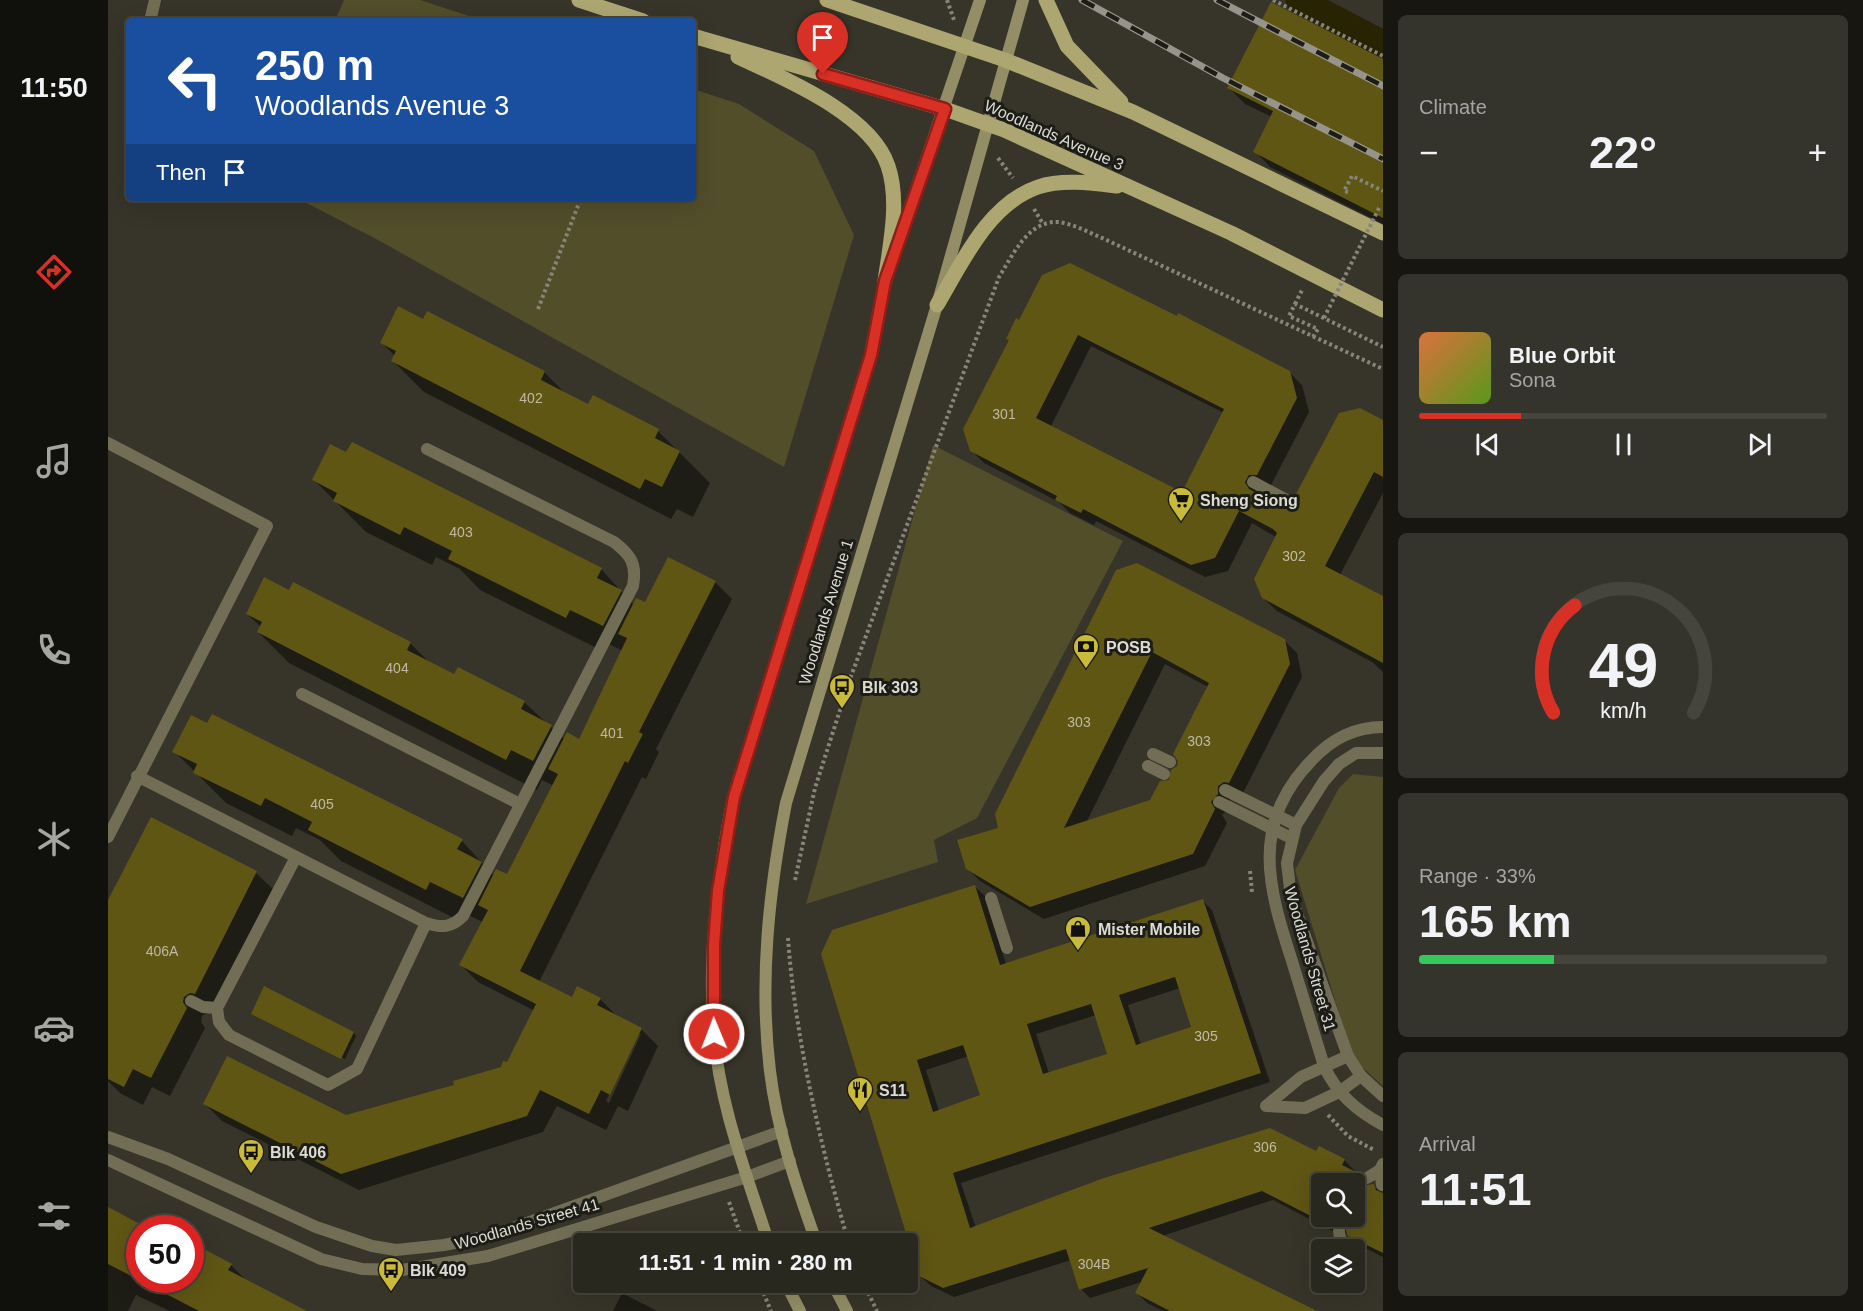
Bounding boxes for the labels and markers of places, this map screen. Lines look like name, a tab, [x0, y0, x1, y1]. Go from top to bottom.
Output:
pin	[797, 12, 848, 74]
supermarket icon: Sheng Siong	[1166, 485, 1196, 523]
place label: Sheng Siong	[1200, 492, 1298, 509]
bank icon: POSB	[1071, 632, 1101, 670]
place label: POSB	[1106, 639, 1151, 656]
bus stop icon: Blk 303	[827, 672, 857, 710]
place label: Blk 303	[862, 679, 918, 696]
shop icon: Mister Mobile	[1063, 914, 1093, 952]
place label: Mister Mobile	[1098, 921, 1200, 938]
restaurant icon: S11	[845, 1075, 875, 1113]
place label: S11	[879, 1082, 907, 1099]
bus stop icon: Blk 406	[236, 1137, 266, 1175]
place label: Blk 406	[270, 1144, 326, 1161]
bus stop icon: Blk 409	[376, 1255, 406, 1293]
place label: Blk 409	[410, 1262, 466, 1279]

